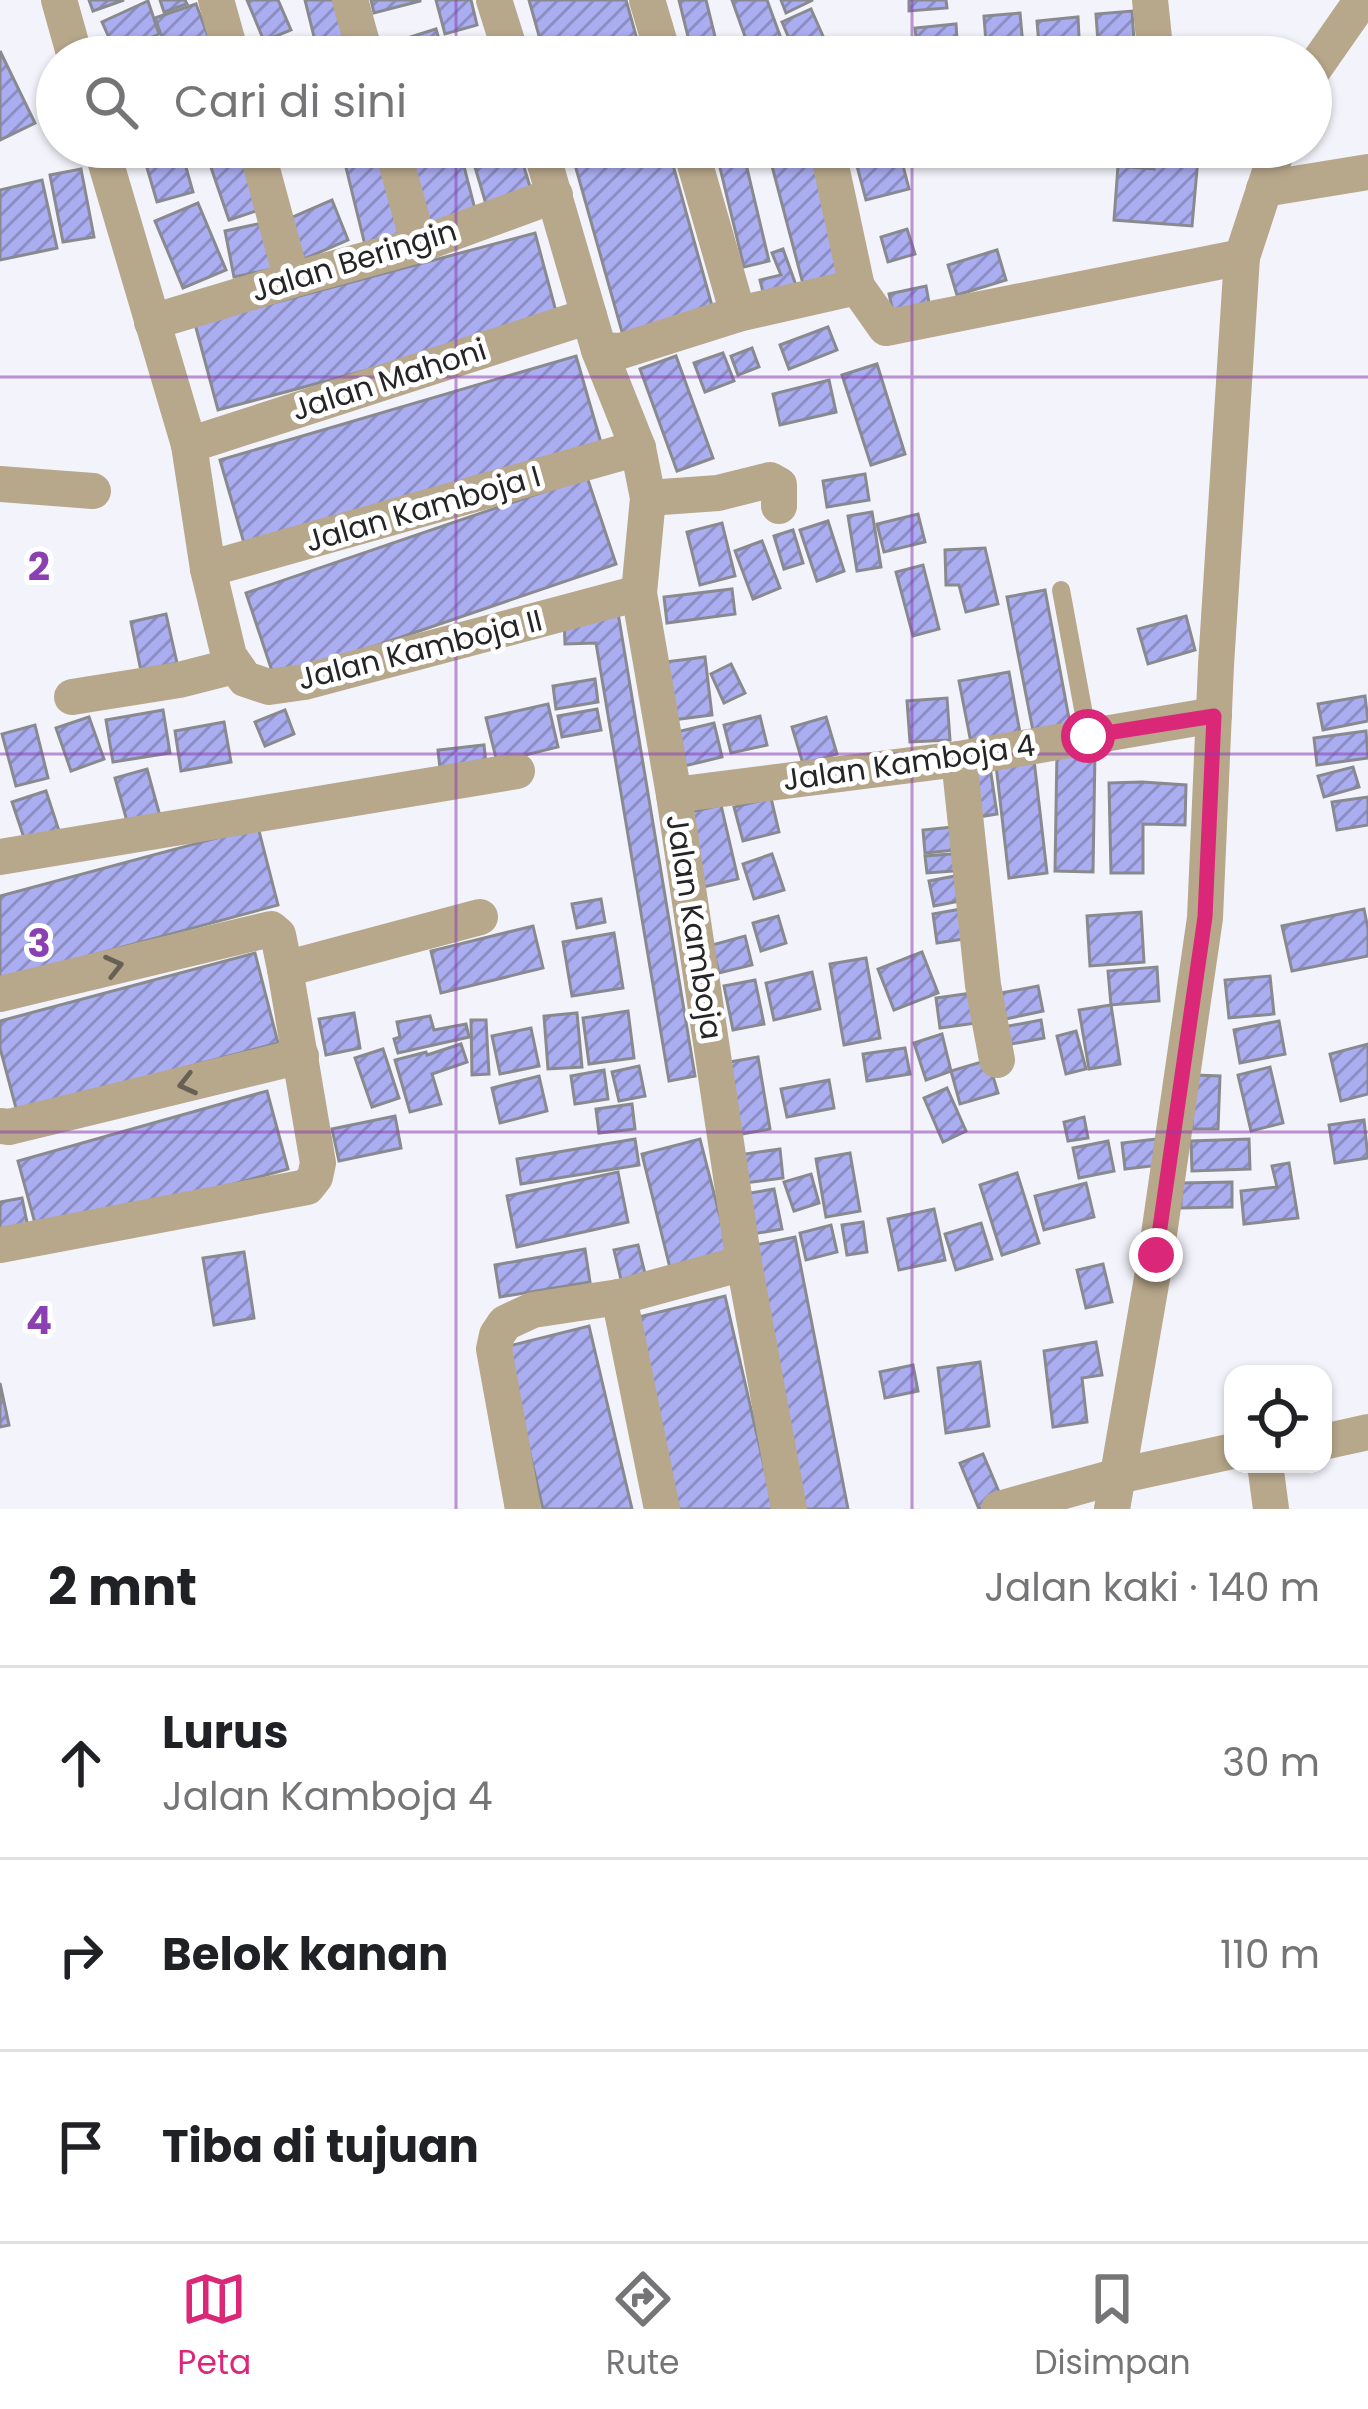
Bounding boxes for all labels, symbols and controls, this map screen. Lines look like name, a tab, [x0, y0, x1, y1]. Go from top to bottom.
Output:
search box	[36, 36, 1332, 168]
icon: search	[78, 69, 144, 135]
text: Cari di sini	[174, 70, 407, 133]
street label: Jalan Beringin	[246, 209, 462, 312]
street label: Jalan Mahoni	[286, 328, 492, 431]
street label: Jalan Kamboja I	[300, 454, 545, 563]
text: 2	[28, 539, 50, 594]
street label: Jalan Kamboja II	[293, 598, 546, 701]
route start	[1061, 709, 1115, 763]
street label: Jalan Kamboja 4	[780, 724, 1038, 801]
street label: Jalan Kamboja	[655, 811, 734, 1043]
text: 3	[27, 916, 51, 971]
one-way arrow	[103, 955, 123, 980]
one-way arrow	[177, 1070, 198, 1095]
route end	[1129, 1228, 1183, 1282]
text: 4	[26, 1293, 52, 1348]
map controls	[1224, 1365, 1332, 1473]
button: locate	[1224, 1365, 1332, 1473]
text: 2 mnt	[48, 1551, 197, 1623]
text: Jalan kaki · 140 m	[984, 1560, 1320, 1615]
text: Lurus	[162, 1701, 289, 1764]
icon: ahead	[48, 1730, 114, 1796]
text: 30 m	[1222, 1735, 1320, 1790]
text: Jalan Kamboja 4	[162, 1769, 493, 1824]
icon: right	[48, 1922, 114, 1988]
text: Belok kanan	[162, 1923, 448, 1986]
text: 110 m	[1220, 1927, 1320, 1982]
icon: arrive	[48, 2114, 114, 2180]
text: Tiba di tujuan	[162, 2115, 479, 2178]
tab: Peta	[177, 2266, 251, 2388]
tab: Rute	[606, 2266, 680, 2388]
tab: Disimpan	[1034, 2266, 1191, 2388]

